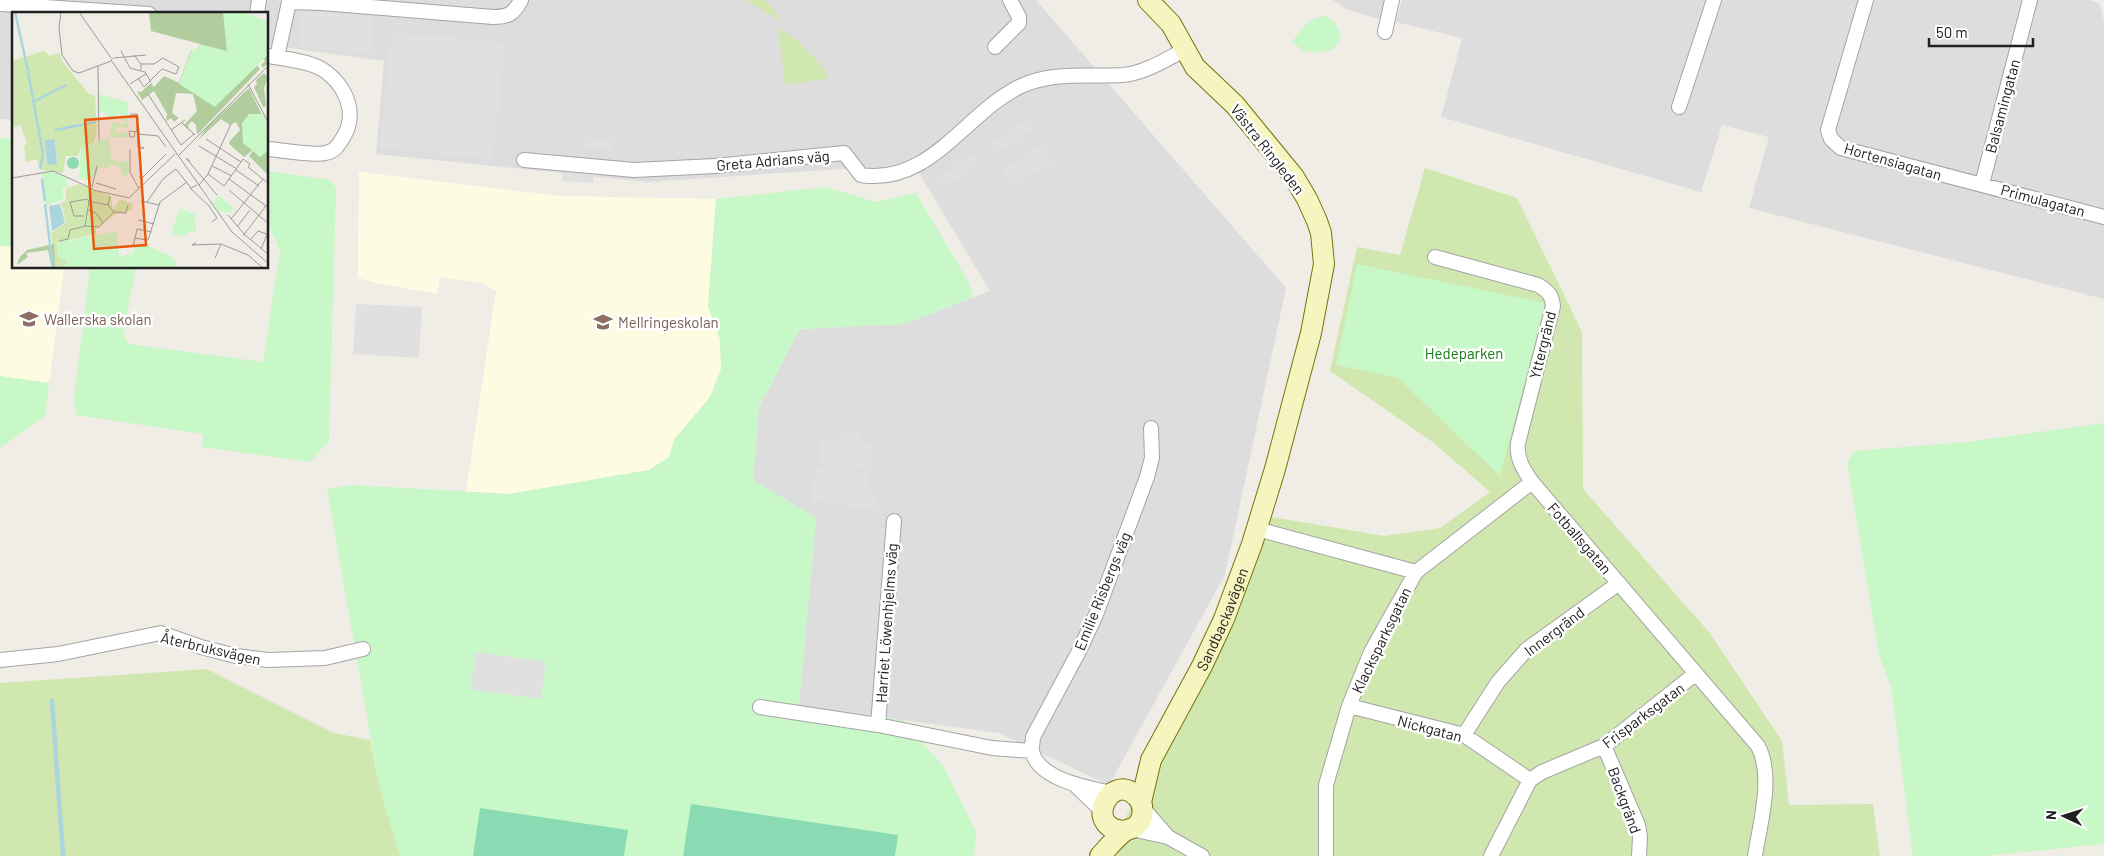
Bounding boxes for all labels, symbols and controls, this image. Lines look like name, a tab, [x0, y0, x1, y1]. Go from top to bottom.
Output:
inset map	[12, 12, 269, 269]
scale bar	[1929, 15, 2033, 47]
text: 50 m	[1936, 23, 1968, 41]
street label: Balsamingatan	[1981, 57, 2023, 155]
street label: Västra Ringleden	[1227, 100, 1309, 198]
street label: Hortensiagatan	[1842, 138, 1944, 184]
street label: Greta Adrians väg	[716, 146, 830, 174]
street label: Primulagatan	[1999, 180, 2087, 220]
school or university icon: Wallerska skolan	[18, 308, 40, 330]
street label: Yttergränd	[1525, 309, 1559, 381]
place label: Wallerska skolan	[44, 310, 152, 328]
school or university icon: Mellringeskolan	[592, 311, 614, 333]
place label: Mellringeskolan	[618, 313, 719, 331]
park label: Hedeparken	[1425, 344, 1503, 362]
street label: Fotballsgatan	[1544, 499, 1616, 577]
street label: Emilie Risbergs väg	[1070, 529, 1134, 653]
street label: Harriet Löwenhjelms väg	[871, 543, 901, 703]
street label: Sandbackavägen	[1192, 565, 1251, 674]
street label: Klacksparksgatan	[1348, 584, 1414, 696]
street label: Innergränd	[1520, 603, 1588, 659]
street label: Återbruksvägen	[159, 627, 263, 668]
street label: Frisparksgatan	[1599, 678, 1687, 752]
street label: Nickgatan	[1396, 711, 1464, 745]
street label: Backgränd	[1605, 764, 1645, 836]
north arrow	[2039, 791, 2089, 841]
text: N	[2042, 810, 2059, 820]

